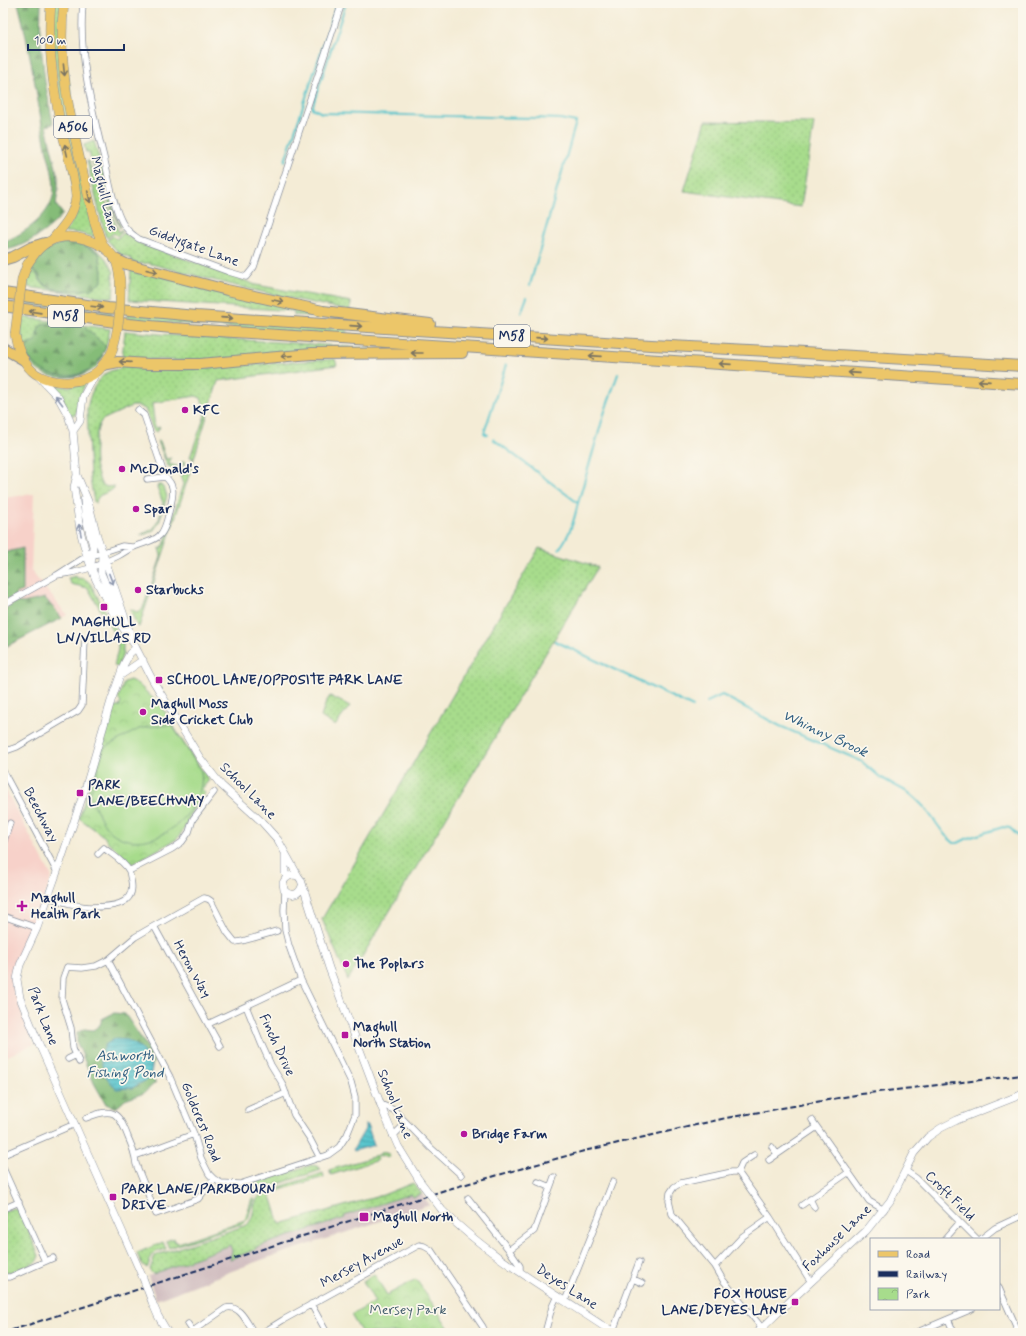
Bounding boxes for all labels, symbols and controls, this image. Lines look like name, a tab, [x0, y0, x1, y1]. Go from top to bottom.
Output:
scale bar	[28, 26, 124, 52]
text: 100 m	[34, 33, 66, 49]
one-way arrow	[60, 63, 68, 76]
road number: A506	[54, 116, 92, 138]
one-way arrow	[62, 144, 70, 157]
street label: Maghull Lane	[84, 155, 122, 234]
one-way arrow	[86, 191, 93, 204]
street label: Giddygate Lane	[146, 221, 242, 273]
one-way arrow	[145, 267, 158, 275]
one-way arrow	[272, 298, 285, 306]
one-way arrow	[90, 303, 103, 310]
road number: M58	[48, 305, 84, 327]
one-way arrow	[29, 308, 42, 315]
one-way arrow	[220, 314, 233, 321]
one-way arrow	[349, 322, 362, 330]
road number: M58	[494, 325, 530, 347]
one-way arrow	[535, 334, 548, 342]
one-way arrow	[411, 349, 424, 357]
one-way arrow	[281, 353, 294, 360]
one-way arrow	[589, 353, 602, 360]
one-way arrow	[119, 359, 132, 366]
one-way arrow	[719, 361, 732, 368]
one-way arrow	[848, 369, 861, 376]
one-way arrow	[978, 378, 991, 385]
one-way arrow	[55, 394, 63, 405]
place label: KFC	[193, 401, 219, 419]
marker: KFC	[180, 405, 190, 415]
place label: McDonald's	[130, 460, 200, 478]
marker: McDonald's	[117, 464, 127, 474]
place label: Spar	[144, 500, 172, 518]
marker: Spar	[131, 504, 141, 514]
one-way arrow	[76, 523, 84, 536]
one-way arrow	[108, 572, 116, 584]
place label: Starbucks	[146, 581, 205, 599]
marker: Starbucks	[133, 585, 143, 595]
marker: MAGHULL LN/VILLAS RD	[99, 602, 109, 612]
place label: MAGHULL LN/VILLAS RD	[57, 613, 151, 647]
place label: SCHOOL LANE/OPPOSITE PARK LANE	[167, 671, 403, 689]
marker: SCHOOL LANE/OPPOSITE PARK LANE	[154, 675, 164, 685]
place label: Maghull Moss Side Cricket Club	[151, 695, 253, 729]
water label: Whinny Brook	[779, 706, 872, 763]
marker: Maghull Moss Side Cricket Club	[138, 707, 148, 717]
street label: School Lane	[216, 759, 280, 823]
place label: PARK LANE/BEECHWAY	[88, 776, 204, 810]
street label: Beechway	[19, 784, 63, 846]
marker: PARK LANE/BEECHWAY	[75, 788, 85, 798]
place label: Maghull Health Park	[31, 889, 100, 923]
marker: Maghull Health Park	[16, 900, 28, 912]
street label: Heron Way	[169, 937, 215, 1001]
place label: The Poplars	[354, 955, 425, 973]
marker: The Poplars	[341, 959, 351, 969]
street label: Park Lane	[24, 984, 62, 1048]
street label: Finch Drive	[255, 1011, 299, 1079]
place label: Maghull North Station	[353, 1018, 431, 1052]
marker: Maghull North Station	[340, 1030, 350, 1040]
water label: Ashworth Fishing Pond	[86, 1046, 165, 1085]
street label: School Lane	[373, 1067, 417, 1142]
street label: Goldcrest Road	[177, 1079, 225, 1165]
place label: Bridge Farm	[472, 1125, 547, 1144]
marker: Bridge Farm	[459, 1129, 469, 1139]
street label: Croft Field	[921, 1167, 979, 1225]
place label: PARK LANE/PARKBOURN DRIVE	[121, 1180, 276, 1214]
marker: PARK LANE/PARKBOURN DRIVE	[108, 1192, 118, 1202]
street label: Foxhouse Lane	[799, 1200, 875, 1275]
place label: Maghull North	[373, 1208, 453, 1229]
marker: Maghull North	[358, 1211, 370, 1223]
street label: Mersey Avenue	[317, 1232, 407, 1292]
legend	[870, 1238, 1000, 1310]
text: Road	[906, 1247, 930, 1263]
street label: Deyes Lane	[533, 1260, 601, 1314]
text: Railway	[906, 1267, 948, 1283]
place label: FOX HOUSE LANE/DEYES LANE	[662, 1285, 787, 1319]
text: Park	[906, 1287, 930, 1303]
marker: FOX HOUSE LANE/DEYES LANE	[790, 1297, 800, 1307]
park label: Mersey Park	[369, 1301, 447, 1319]

